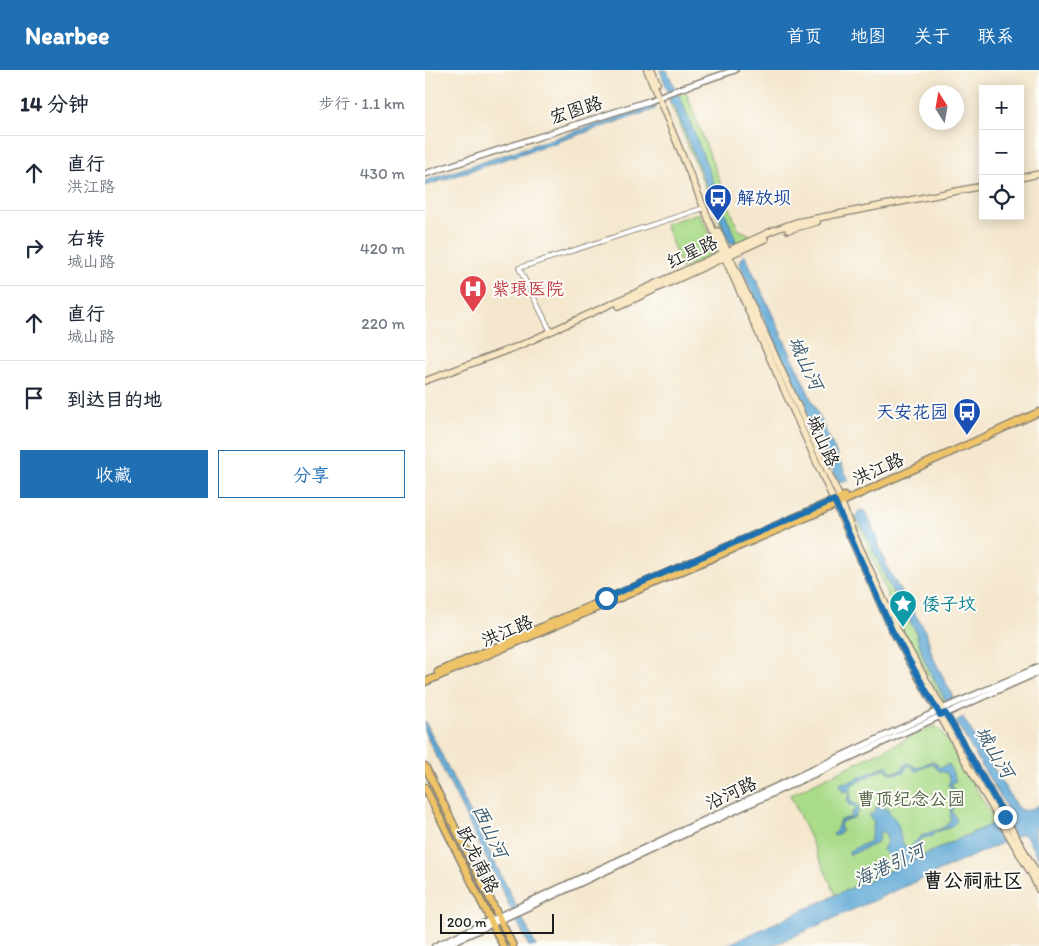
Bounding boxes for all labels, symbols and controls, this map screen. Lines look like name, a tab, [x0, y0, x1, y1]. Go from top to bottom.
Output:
text: Nearbee	[25, 21, 109, 50]
text: 首页	[786, 25, 822, 47]
text: 地图	[850, 25, 886, 47]
text: 关于	[914, 25, 950, 47]
text: 联系	[978, 25, 1014, 47]
north arrow	[919, 85, 964, 130]
map controls	[979, 85, 1024, 220]
button: +	[979, 85, 1024, 130]
text: 14 分钟	[20, 91, 89, 116]
street label: 宏图路	[547, 91, 605, 129]
text: 步行 · 1.1 km	[318, 94, 405, 113]
button: −	[979, 130, 1024, 175]
text: 直行	[67, 152, 105, 175]
icon: ahead	[20, 159, 48, 187]
text: 430 m	[360, 164, 405, 183]
button: locate	[979, 175, 1024, 220]
text: 洪江路	[67, 177, 115, 196]
bus stop icon: 解放坝	[703, 183, 733, 222]
place label: 解放坝	[737, 187, 791, 209]
text: 右转	[67, 227, 105, 250]
street label: 红星路	[663, 231, 721, 273]
icon: right	[20, 234, 48, 262]
text: 420 m	[360, 239, 405, 258]
text: 城山路	[67, 252, 115, 271]
hospital icon: 紫琅医院	[458, 274, 488, 313]
place label: 紫琅医院	[492, 278, 564, 300]
text: 直行	[67, 302, 105, 325]
icon: ahead	[20, 309, 48, 337]
text: 220 m	[361, 314, 405, 333]
text: 城山路	[67, 327, 115, 346]
water label: 城山河	[784, 332, 830, 396]
icon: arrive	[20, 384, 48, 412]
text: 到达目的地	[67, 388, 162, 411]
bus stop icon: 天安花园	[952, 397, 982, 436]
place label: 天安花园	[876, 401, 948, 423]
street label: 城山路	[802, 412, 844, 470]
street label: 洪江路	[849, 448, 907, 490]
button: 收藏	[20, 450, 208, 498]
button: 分享	[218, 450, 405, 498]
route start	[595, 587, 618, 610]
place icon: 倭子坟	[888, 589, 918, 628]
place label: 倭子坟	[922, 593, 976, 615]
street label: 洪江路	[478, 610, 536, 652]
water label: 城山河	[970, 722, 1021, 785]
street label: 沿河路	[702, 772, 760, 814]
park label: 曹顶纪念公园	[857, 788, 965, 810]
water label: 西山河	[467, 800, 514, 864]
route end	[994, 806, 1017, 829]
street label: 跃龙南路	[452, 823, 504, 897]
water label: 海港引河	[850, 837, 931, 891]
district label: 曹公祠社区	[923, 868, 1023, 892]
scale bar	[440, 911, 554, 934]
text: 200 m	[447, 914, 487, 931]

